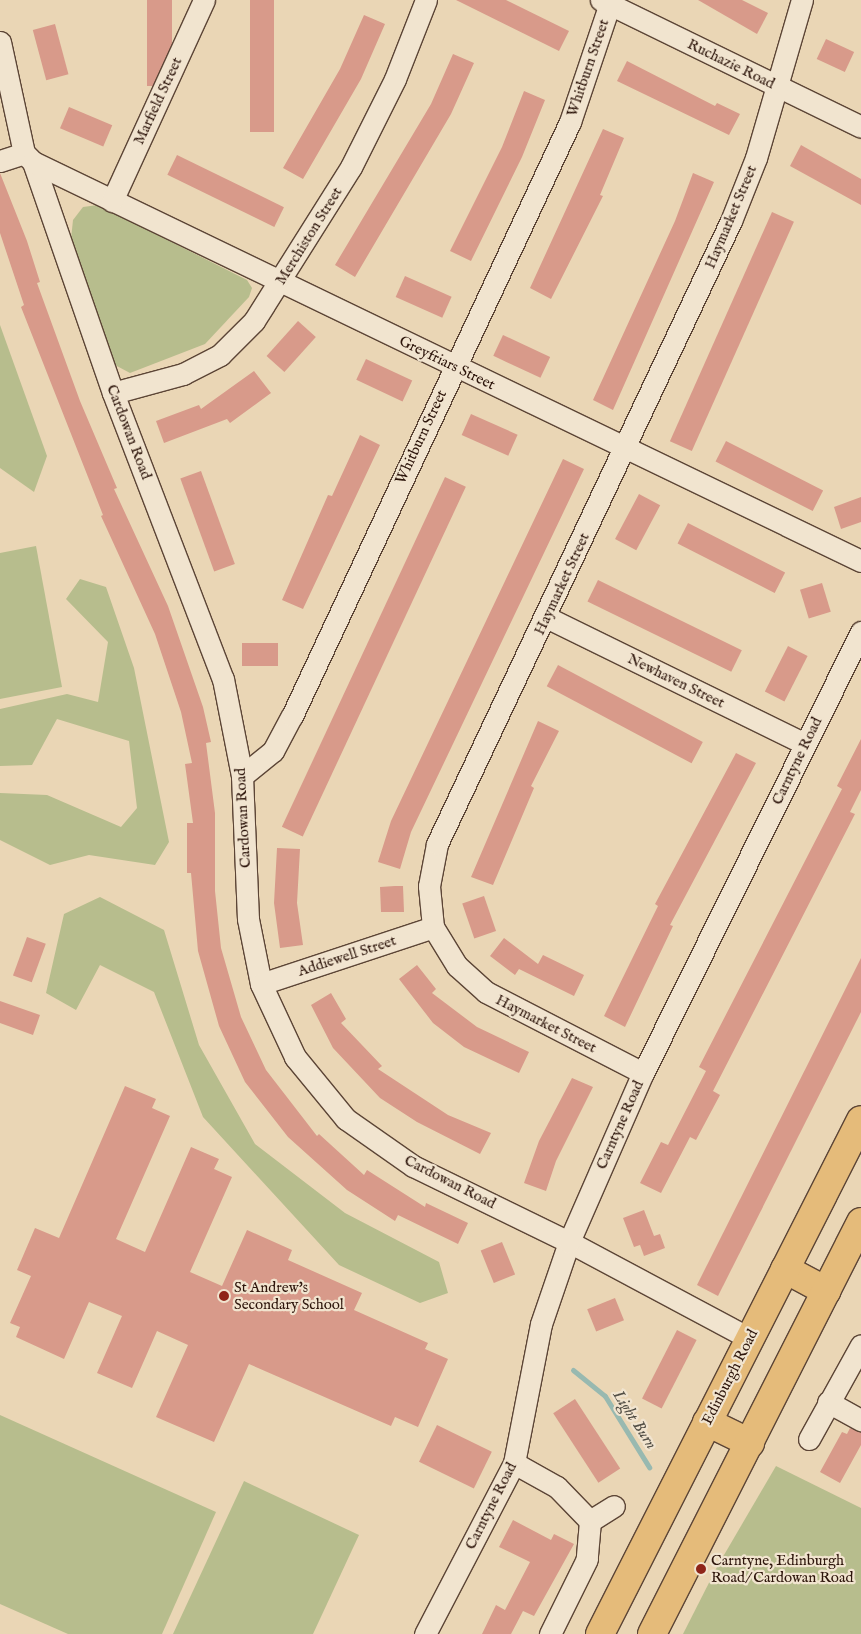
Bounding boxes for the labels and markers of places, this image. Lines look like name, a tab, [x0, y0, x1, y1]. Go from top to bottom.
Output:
place label: St Andrew's Secondary School	[234, 1278, 344, 1313]
marker: St Andrew's Secondary School	[218, 1290, 230, 1302]
place label: Carntyne, Edinburgh Road/ Cardowan Road	[711, 1551, 853, 1586]
marker: Carntyne, Edinburgh Road/ Cardowan Road	[695, 1563, 707, 1575]

